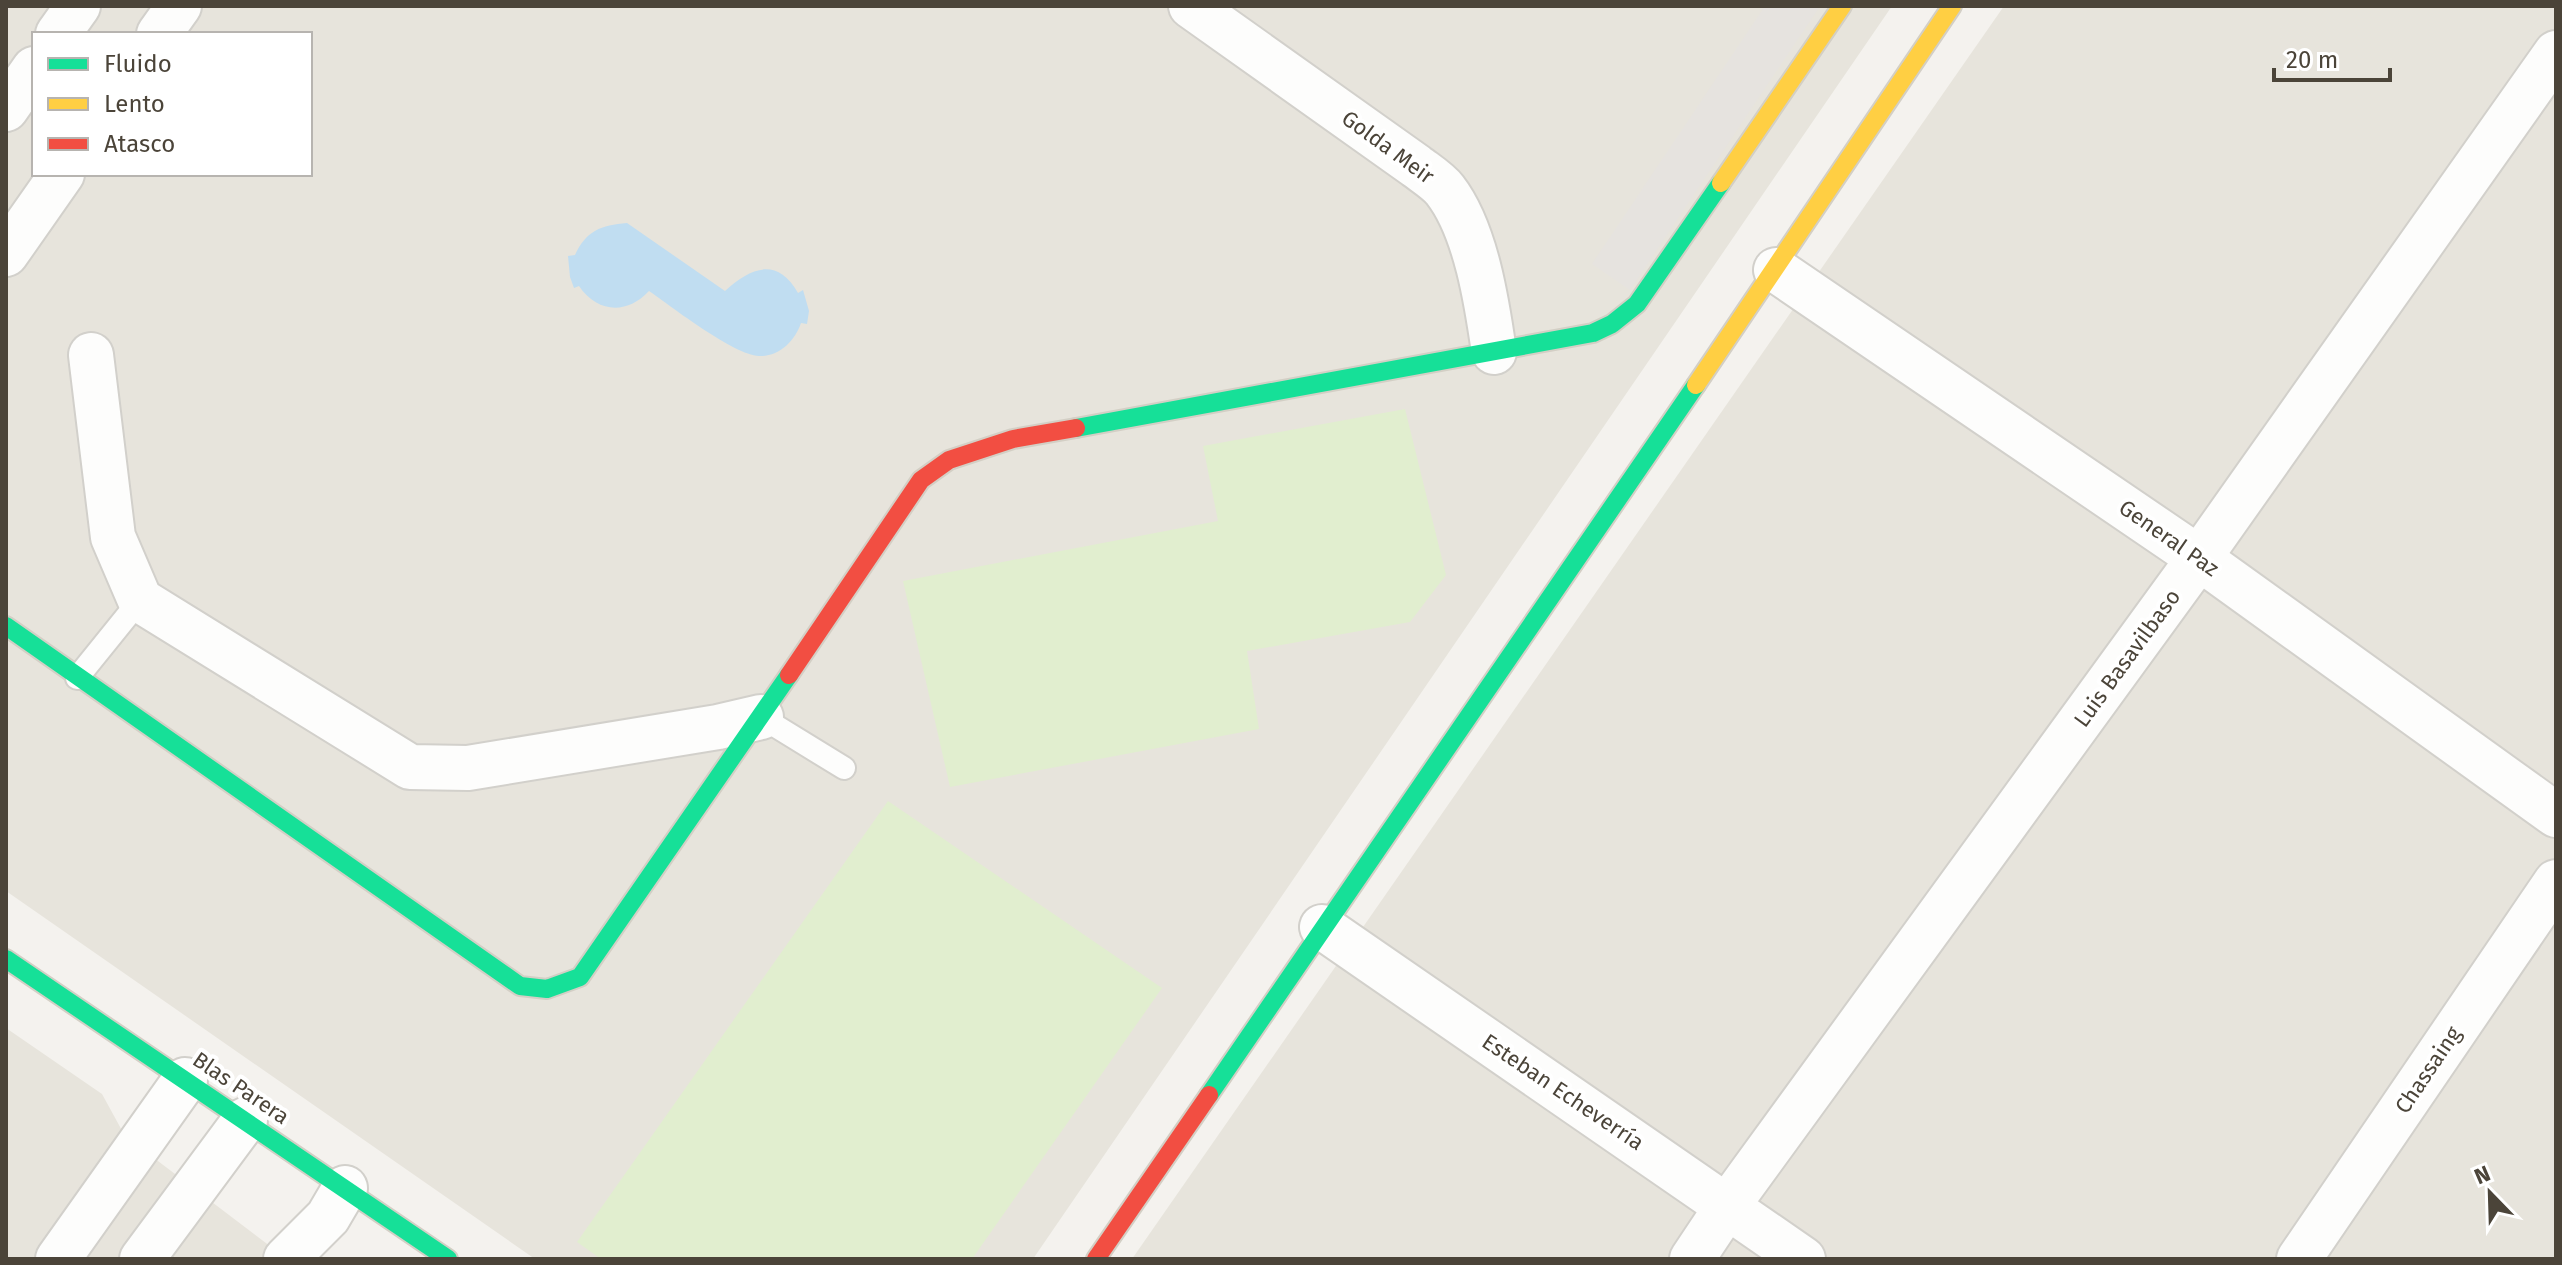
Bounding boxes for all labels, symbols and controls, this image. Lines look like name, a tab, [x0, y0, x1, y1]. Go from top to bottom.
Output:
legend	[32, 32, 312, 176]
scale bar	[2274, 32, 2390, 82]
text: 20 m	[2286, 46, 2338, 74]
text: Fluido	[104, 50, 172, 78]
text: Lento	[104, 90, 165, 118]
street label: Golda Meir	[1336, 104, 1440, 190]
text: Atasco	[104, 130, 175, 158]
street label: General Paz	[2114, 494, 2224, 582]
street label: Luis Basavilbaso	[2068, 584, 2186, 732]
street label: Chassaing	[2389, 1021, 2467, 1119]
street label: Esteban Echeverría	[1477, 1028, 1649, 1156]
street label: Blas Parera	[188, 1046, 294, 1130]
north arrow	[2450, 1153, 2530, 1233]
text: N	[2470, 1160, 2494, 1190]

